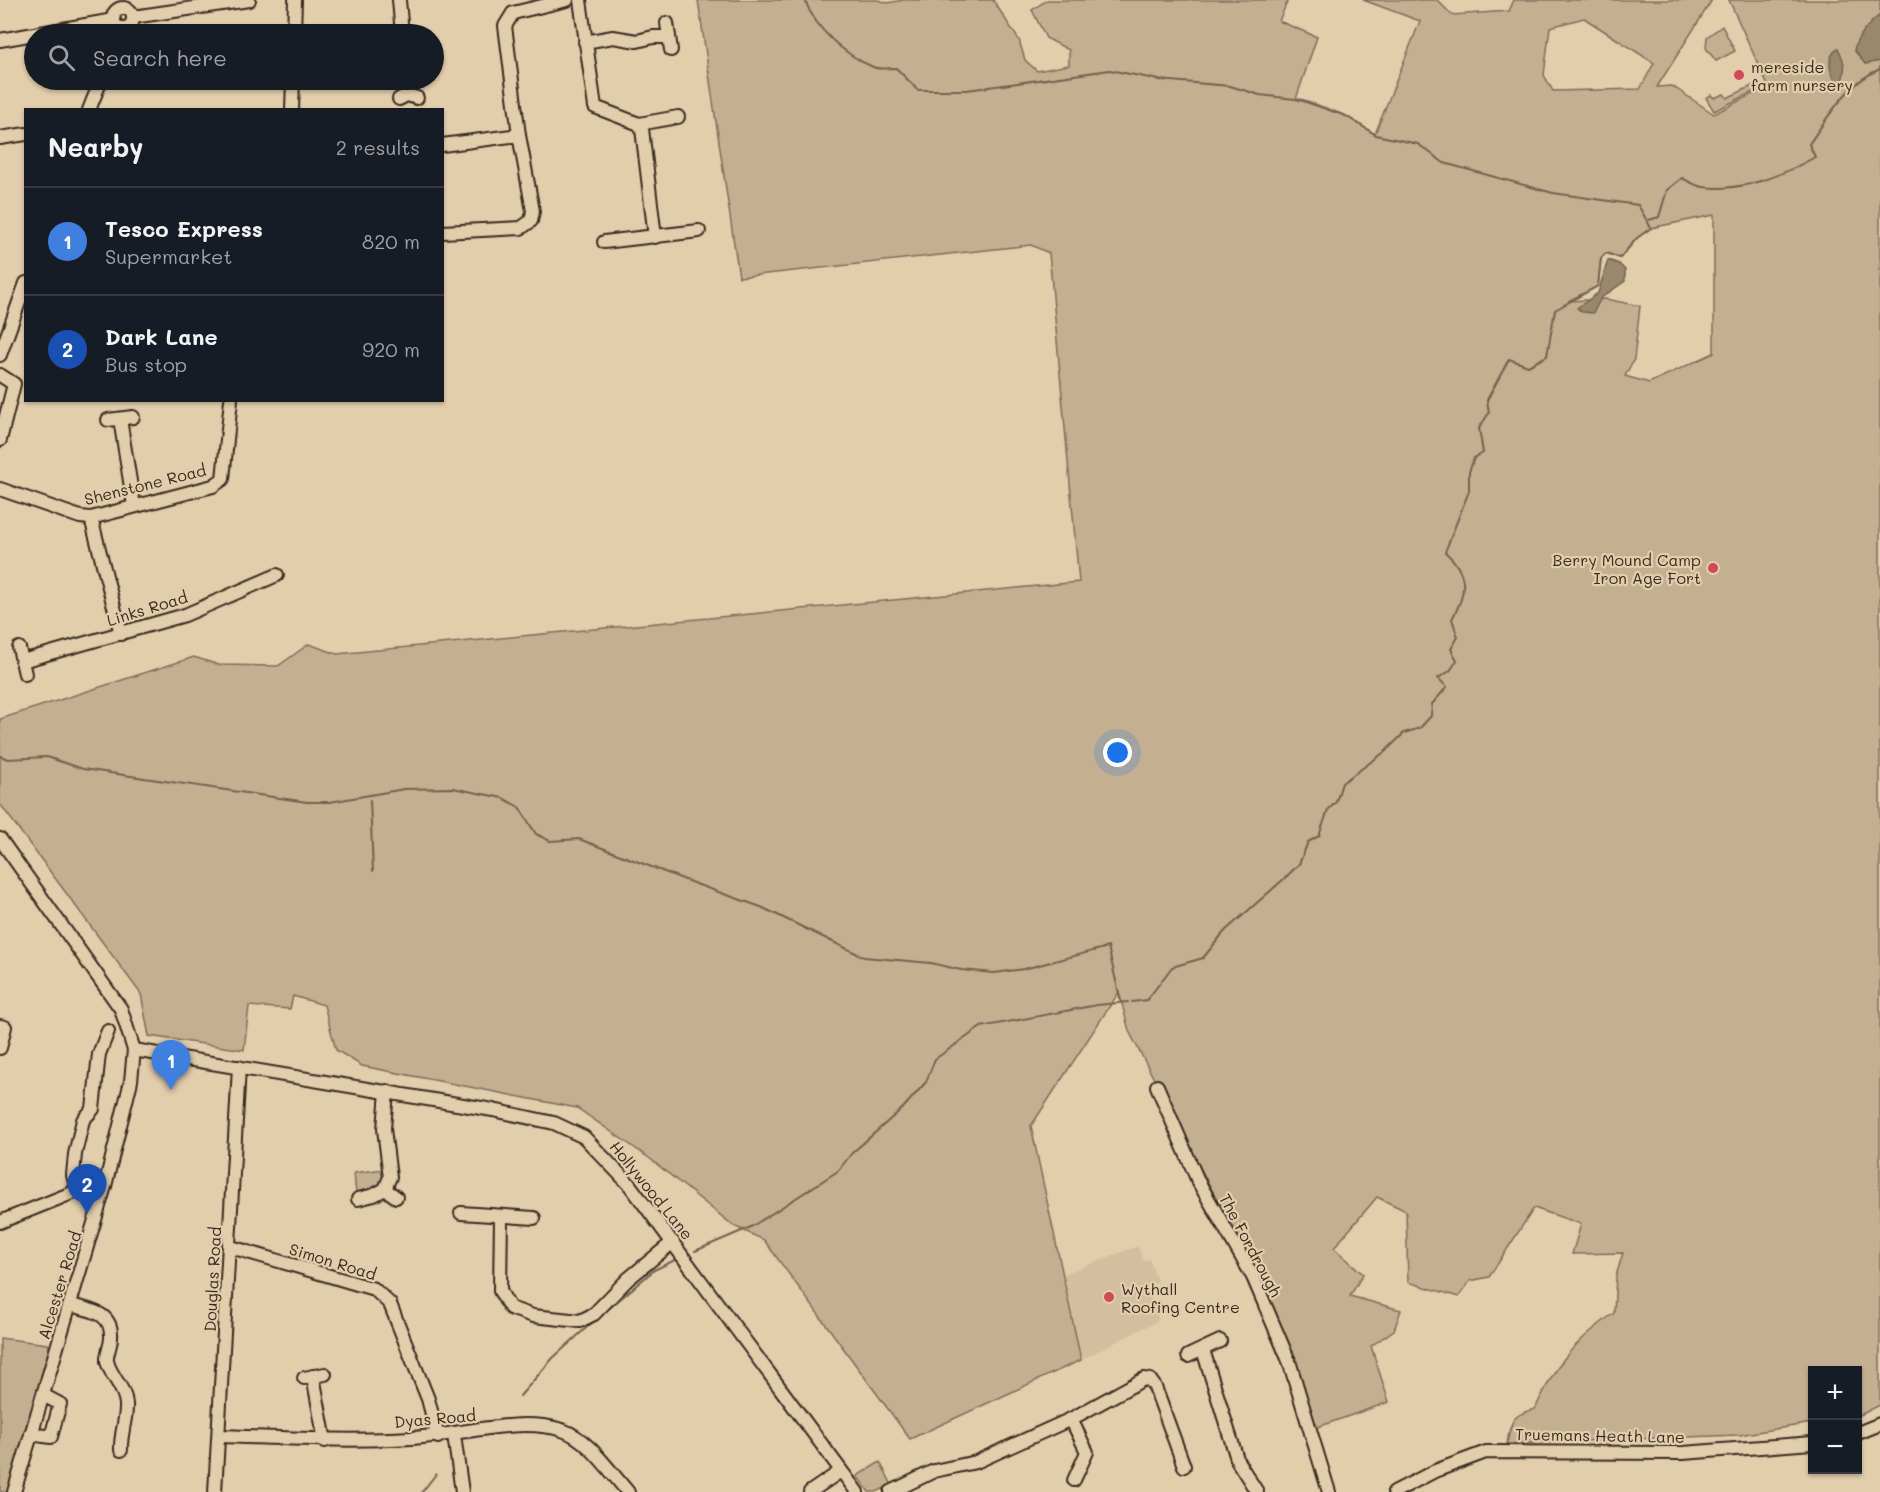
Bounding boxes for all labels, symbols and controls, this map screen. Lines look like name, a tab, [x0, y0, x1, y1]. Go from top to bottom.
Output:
search box	[24, 24, 444, 90]
icon: search	[45, 41, 78, 74]
text: Search here	[93, 43, 227, 72]
place label: mereside farm nursery	[1751, 56, 1853, 95]
marker: mereside farm nursery	[1732, 68, 1746, 82]
text: Nearby	[48, 130, 143, 164]
text: 2 results	[336, 134, 420, 160]
text: Tesco Express	[105, 214, 263, 243]
text: 1	[63, 228, 72, 254]
text: 820 m	[362, 228, 420, 254]
text: Supermarket	[105, 243, 232, 269]
text: Dark Lane	[105, 322, 218, 351]
text: 2	[62, 336, 73, 362]
text: 920 m	[362, 336, 420, 362]
text: Bus stop	[105, 351, 187, 377]
street label: Shenstone Road	[82, 459, 208, 509]
place label: Berry Mound Camp Iron Age Fort	[1552, 549, 1701, 588]
marker: Berry Mound Camp Iron Age Fort	[1706, 561, 1720, 575]
street label: Links Road	[104, 586, 190, 630]
your location	[1103, 738, 1132, 767]
pin: 1	[152, 1040, 190, 1090]
street label: Hollywood Lane	[606, 1136, 698, 1244]
pin: 2	[68, 1164, 106, 1214]
street label: The Fordrough	[1215, 1190, 1287, 1300]
street label: Douglas Road	[199, 1226, 225, 1332]
street label: Alcester Road	[33, 1228, 85, 1342]
street label: Simon Road	[287, 1238, 379, 1284]
place label: Wythall Roofing Centre	[1121, 1278, 1240, 1317]
marker: Wythall Roofing Centre	[1102, 1290, 1116, 1304]
map controls	[1808, 1366, 1862, 1474]
button: +	[1808, 1366, 1862, 1420]
street label: Dyas Road	[393, 1404, 477, 1432]
button: −	[1808, 1420, 1862, 1474]
street label: Truemans Heath Lane	[1515, 1423, 1685, 1447]

